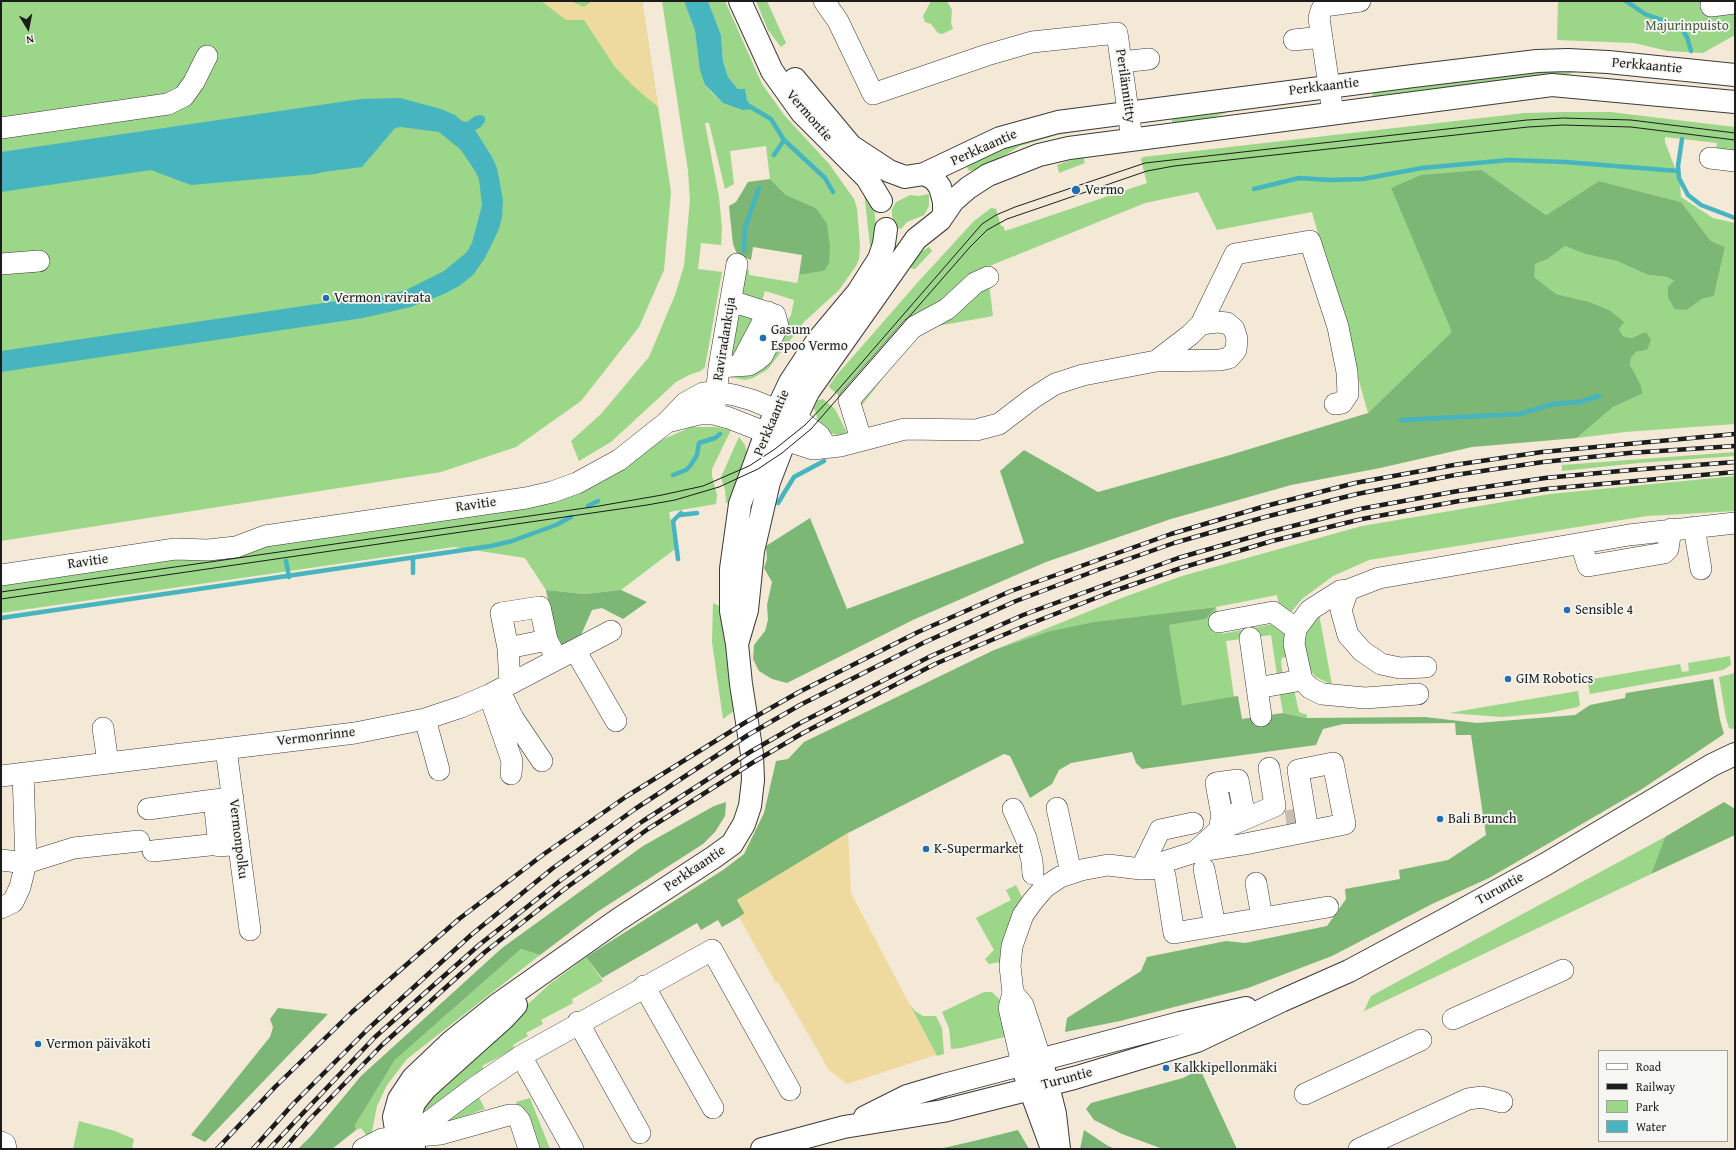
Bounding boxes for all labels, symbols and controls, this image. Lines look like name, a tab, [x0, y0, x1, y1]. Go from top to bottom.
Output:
north arrow	[8, 8, 48, 48]
park label: Majurinpuisto	[1645, 18, 1729, 34]
text: N	[25, 31, 35, 48]
street label: Perilänniitty	[1111, 48, 1139, 124]
street label: Perkkaantie	[1611, 55, 1683, 77]
street label: Perkkaantie	[1288, 74, 1360, 100]
street label: Vermontie	[782, 87, 836, 145]
street label: Perkkaantie	[948, 126, 1020, 170]
place label: Vermo	[1085, 182, 1124, 198]
marker: Vermo	[1070, 184, 1082, 196]
place label: Vermon ravirata	[334, 290, 431, 306]
marker: Vermon ravirata	[321, 293, 331, 303]
street label: Raviradankuja	[710, 296, 740, 382]
place label: Gasum Espoo Vermo	[771, 322, 848, 354]
marker: Gasum Espoo Vermo	[758, 333, 768, 343]
street label: Perkkaantie	[750, 387, 794, 459]
street label: Ravitie	[455, 494, 497, 516]
street label: Ravitie	[67, 551, 109, 573]
place label: Sensible 4	[1575, 602, 1633, 618]
marker: Sensible 4	[1562, 605, 1572, 615]
place label: GIM Robotics	[1516, 671, 1593, 687]
marker: GIM Robotics	[1503, 674, 1513, 684]
street label: Vermonrinne	[276, 724, 356, 750]
street label: Vermonpolku	[225, 798, 251, 880]
place label: Bali Brunch	[1448, 811, 1516, 827]
marker: Bali Brunch	[1435, 814, 1445, 824]
place label: K-Supermarket	[934, 841, 1024, 857]
street label: Perkkaantie	[661, 842, 729, 896]
marker: K-Supermarket	[921, 844, 931, 854]
street label: Turuntie	[1473, 869, 1527, 909]
place label: Vermon päiväkoti	[46, 1036, 151, 1052]
marker: Vermon päiväkoti	[33, 1039, 43, 1049]
legend	[1598, 1050, 1728, 1142]
text: Road	[1636, 1058, 1661, 1075]
place label: Kalkkipellonmäki	[1174, 1060, 1277, 1076]
marker: Kalkkipellonmäki	[1161, 1063, 1171, 1073]
street label: Turuntie	[1040, 1064, 1094, 1094]
text: Railway	[1636, 1078, 1675, 1095]
text: Park	[1636, 1098, 1659, 1115]
text: Water	[1636, 1118, 1666, 1135]

